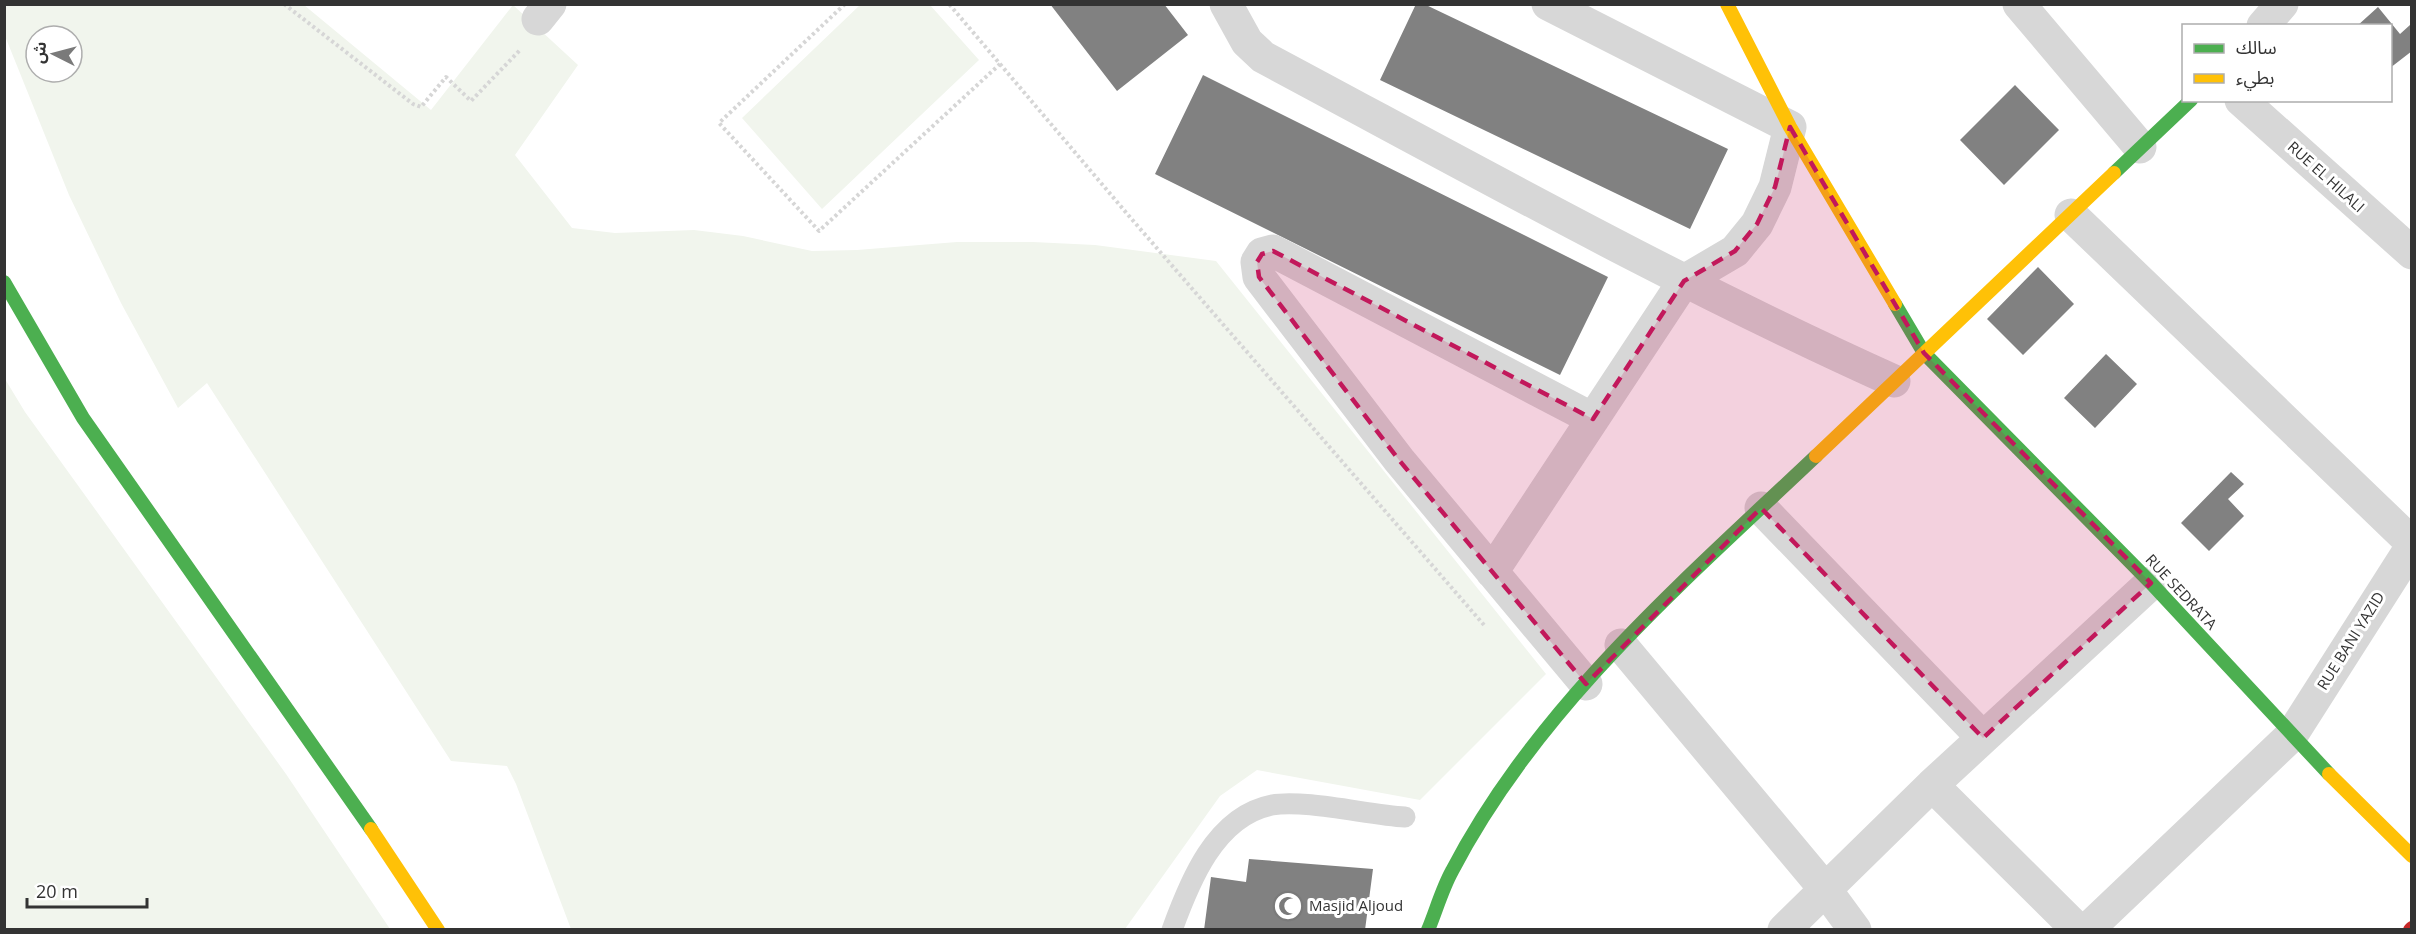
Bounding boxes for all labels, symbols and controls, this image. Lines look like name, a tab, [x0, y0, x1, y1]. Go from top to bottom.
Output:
north arrow	[24, 24, 84, 84]
legend	[2182, 24, 2392, 102]
text: سالك	[2236, 35, 2277, 59]
text: ش	[27, 40, 51, 64]
text: بطيء	[2236, 65, 2274, 91]
street label: RUE EL HILALI	[2284, 136, 2369, 216]
street label: RUE SEDRATA	[2142, 549, 2222, 634]
street label: RUE BANI YAZID	[2312, 587, 2388, 693]
scale bar	[27, 871, 147, 909]
text: 20 m	[36, 879, 78, 903]
mosque icon: Masjid Aljoud	[1272, 890, 1304, 922]
place label: Masjid Aljoud	[1309, 895, 1403, 915]

